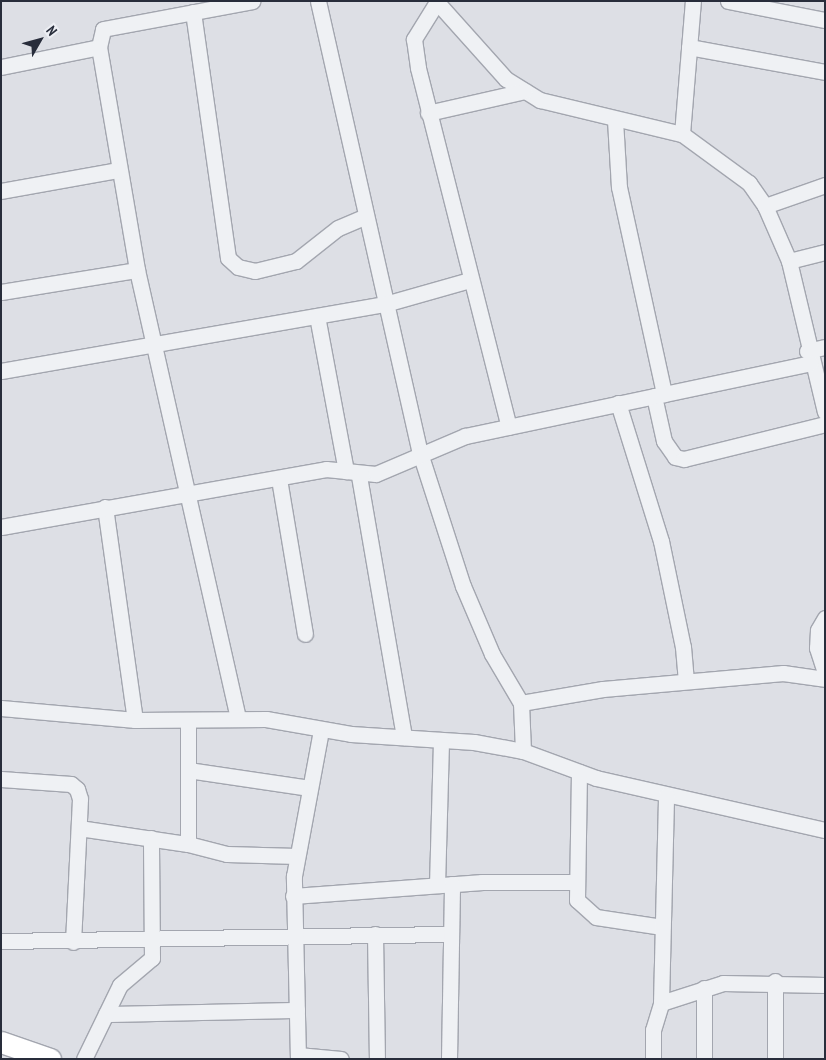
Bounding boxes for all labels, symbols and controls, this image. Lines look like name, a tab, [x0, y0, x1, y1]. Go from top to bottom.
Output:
north arrow	[15, 15, 65, 65]
text: N	[42, 22, 61, 39]

